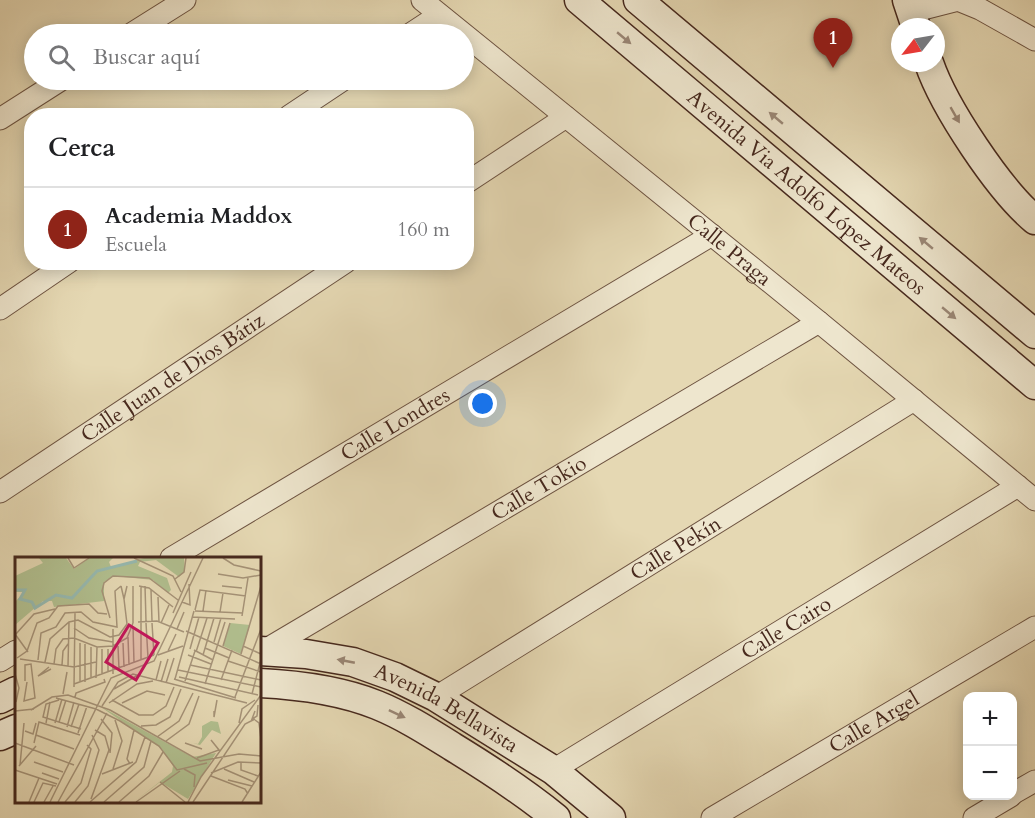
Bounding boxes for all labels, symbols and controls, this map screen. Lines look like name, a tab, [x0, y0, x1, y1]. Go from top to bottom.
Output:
north arrow	[891, 18, 945, 72]
pin: 1	[814, 19, 852, 68]
search box	[24, 24, 474, 90]
one-way arrow	[616, 31, 631, 44]
icon: search	[45, 41, 78, 74]
text: Buscar aquí	[93, 42, 200, 72]
street label: Avenida Via Adolfo López Mateos	[681, 83, 932, 302]
one-way arrow	[950, 107, 961, 123]
one-way arrow	[768, 111, 784, 124]
text: Cerca	[48, 130, 115, 165]
text: Academia Maddox	[105, 201, 292, 231]
street label: Calle Praga	[681, 207, 778, 293]
text: 1	[62, 216, 73, 243]
text: 160 m	[397, 216, 450, 243]
text: Escuela	[105, 231, 167, 258]
one-way arrow	[919, 237, 934, 250]
street label: Calle Juan de Dios Bátiz	[75, 306, 271, 449]
one-way arrow	[941, 306, 957, 319]
street label: Calle Londres	[335, 381, 455, 468]
your location	[468, 389, 497, 418]
street label: Calle Tokio	[486, 449, 592, 528]
street label: Calle Pekín	[625, 509, 727, 588]
inset map	[15, 557, 261, 803]
street label: Calle Cairo	[736, 589, 837, 667]
one-way arrow	[336, 656, 355, 665]
street label: Avenida Bellavista	[370, 657, 524, 760]
street label: Calle Argel	[824, 685, 925, 761]
map controls	[963, 692, 1017, 800]
button: +	[963, 692, 1017, 746]
one-way arrow	[389, 710, 406, 719]
button: −	[963, 746, 1017, 800]

